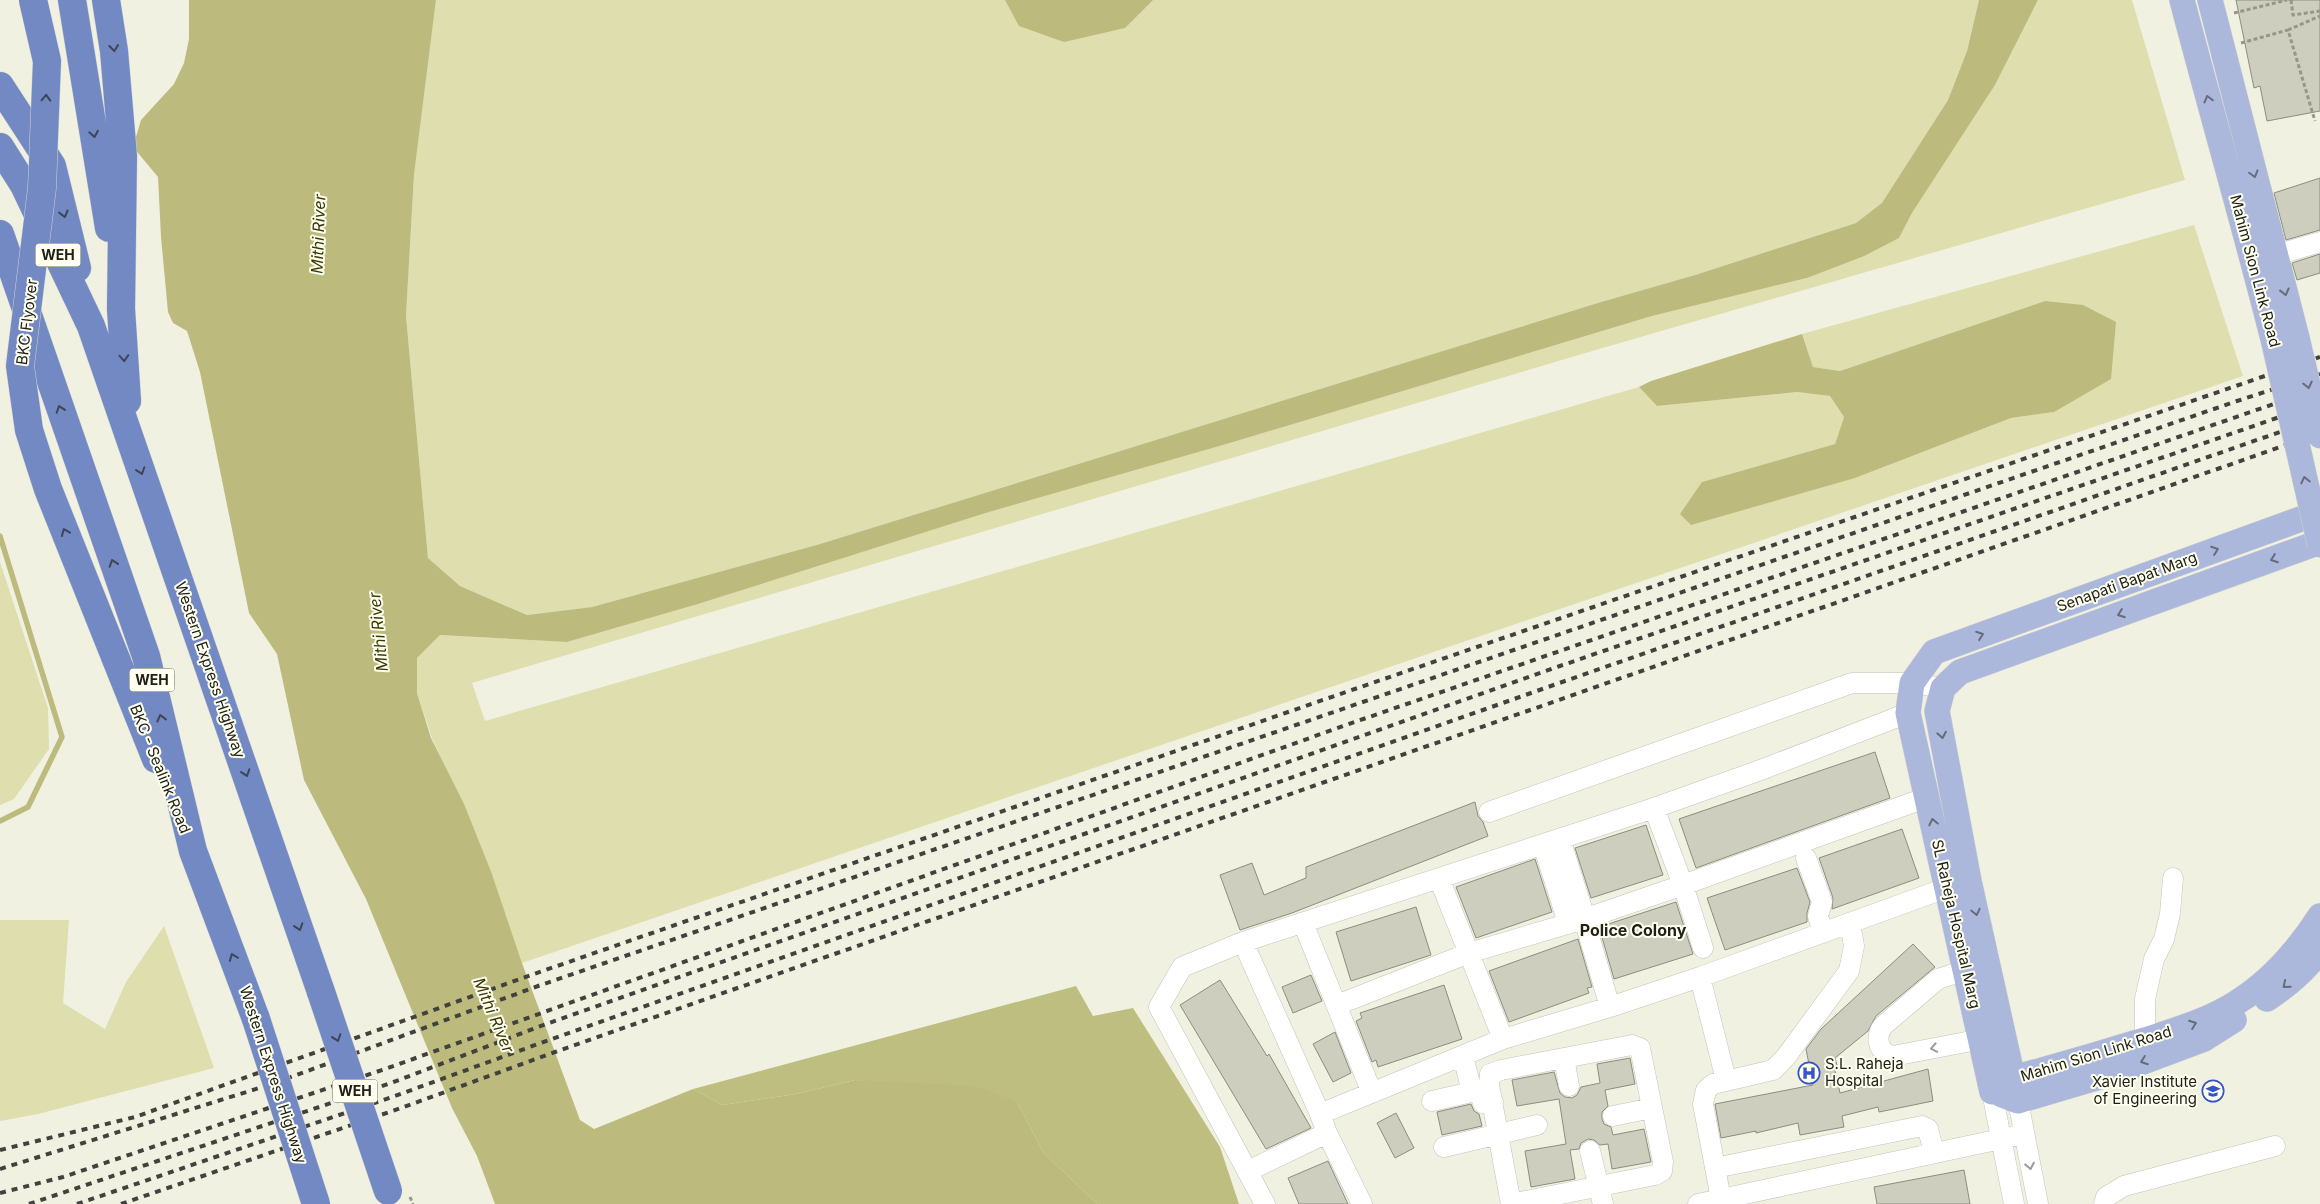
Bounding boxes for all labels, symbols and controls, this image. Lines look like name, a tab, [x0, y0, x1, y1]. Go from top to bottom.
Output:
one-way arrow	[108, 44, 118, 53]
one-way arrow	[40, 94, 51, 102]
one-way arrow	[2203, 94, 2214, 103]
one-way arrow	[88, 130, 98, 139]
one-way arrow	[2249, 170, 2259, 178]
water label: Mithi River	[307, 193, 329, 274]
street label: Mahim Sion Link Road	[2226, 193, 2285, 349]
one-way arrow	[58, 209, 68, 217]
road number: WEH	[36, 244, 80, 266]
street label: BKC Flyover	[12, 278, 41, 366]
one-way arrow	[2279, 287, 2290, 296]
one-way arrow	[119, 354, 130, 362]
one-way arrow	[2302, 381, 2313, 390]
one-way arrow	[56, 405, 66, 414]
one-way arrow	[135, 466, 145, 475]
one-way arrow	[2300, 475, 2311, 484]
one-way arrow	[61, 528, 71, 537]
one-way arrow	[2211, 546, 2219, 556]
street label: Senapati Bapat Marg	[2054, 547, 2200, 616]
one-way arrow	[2270, 553, 2279, 563]
one-way arrow	[109, 559, 119, 567]
street label: Western Express Highway	[171, 579, 250, 761]
water label: Mithi River	[364, 590, 392, 673]
one-way arrow	[2118, 608, 2126, 618]
one-way arrow	[1975, 631, 1984, 641]
road number: WEH	[130, 668, 174, 692]
street label: BKC - Sealink Road	[126, 702, 195, 836]
one-way arrow	[156, 713, 167, 722]
one-way arrow	[1936, 731, 1946, 740]
one-way arrow	[240, 769, 250, 777]
one-way arrow	[1928, 817, 1939, 826]
street label: SL Raheja Hospital Marg	[1928, 838, 1985, 1010]
one-way arrow	[1970, 908, 1981, 916]
district label: Police Colony	[1580, 920, 1687, 940]
one-way arrow	[293, 922, 303, 931]
one-way arrow	[229, 953, 239, 962]
water label: Mithi River	[469, 974, 519, 1056]
one-way arrow	[2283, 979, 2292, 988]
street label: Western Express Highway	[236, 984, 311, 1167]
one-way arrow	[2189, 1020, 2197, 1030]
street label: Mahim Sion Link Road	[2018, 1022, 2174, 1086]
one-way arrow	[331, 1034, 341, 1042]
one-way arrow	[1929, 1043, 1938, 1053]
place label: S.L. Raheja Hospital	[1825, 1054, 1904, 1090]
one-way arrow	[2141, 1055, 2149, 1065]
hospital icon: S.L. Raheja Hospital	[1797, 1061, 1821, 1085]
place label: Xavier Institute of Engineering	[2092, 1072, 2197, 1108]
school or university icon: Xavier Institute of Engineering	[2201, 1079, 2225, 1103]
road number: WEH	[332, 1080, 378, 1102]
one-way arrow	[2024, 1161, 2035, 1170]

